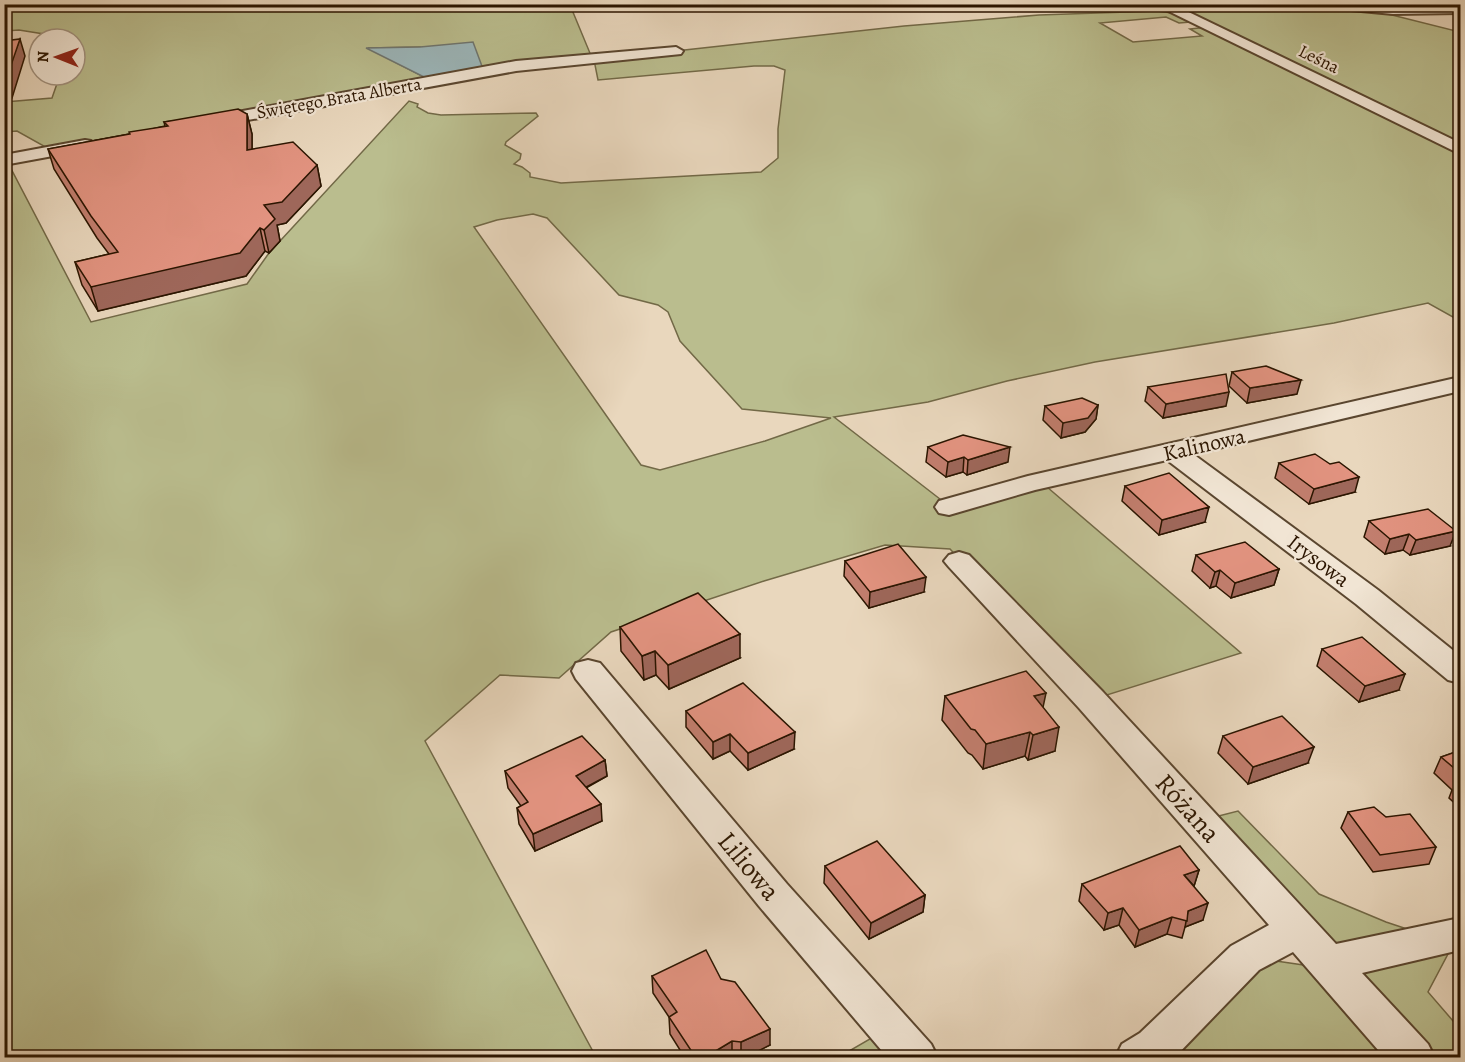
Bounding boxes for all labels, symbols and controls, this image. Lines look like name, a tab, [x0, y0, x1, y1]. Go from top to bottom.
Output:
north arrow	[27, 27, 87, 87]
street label: Leśna	[1295, 39, 1344, 79]
text: N	[32, 50, 54, 63]
street label: Świętego Brata Alberta	[255, 72, 424, 124]
street label: Kalinowa	[1160, 421, 1249, 469]
street label: Irysowa	[1281, 527, 1356, 595]
street label: Różana	[1147, 766, 1229, 851]
street label: Liliowa	[710, 824, 789, 908]

